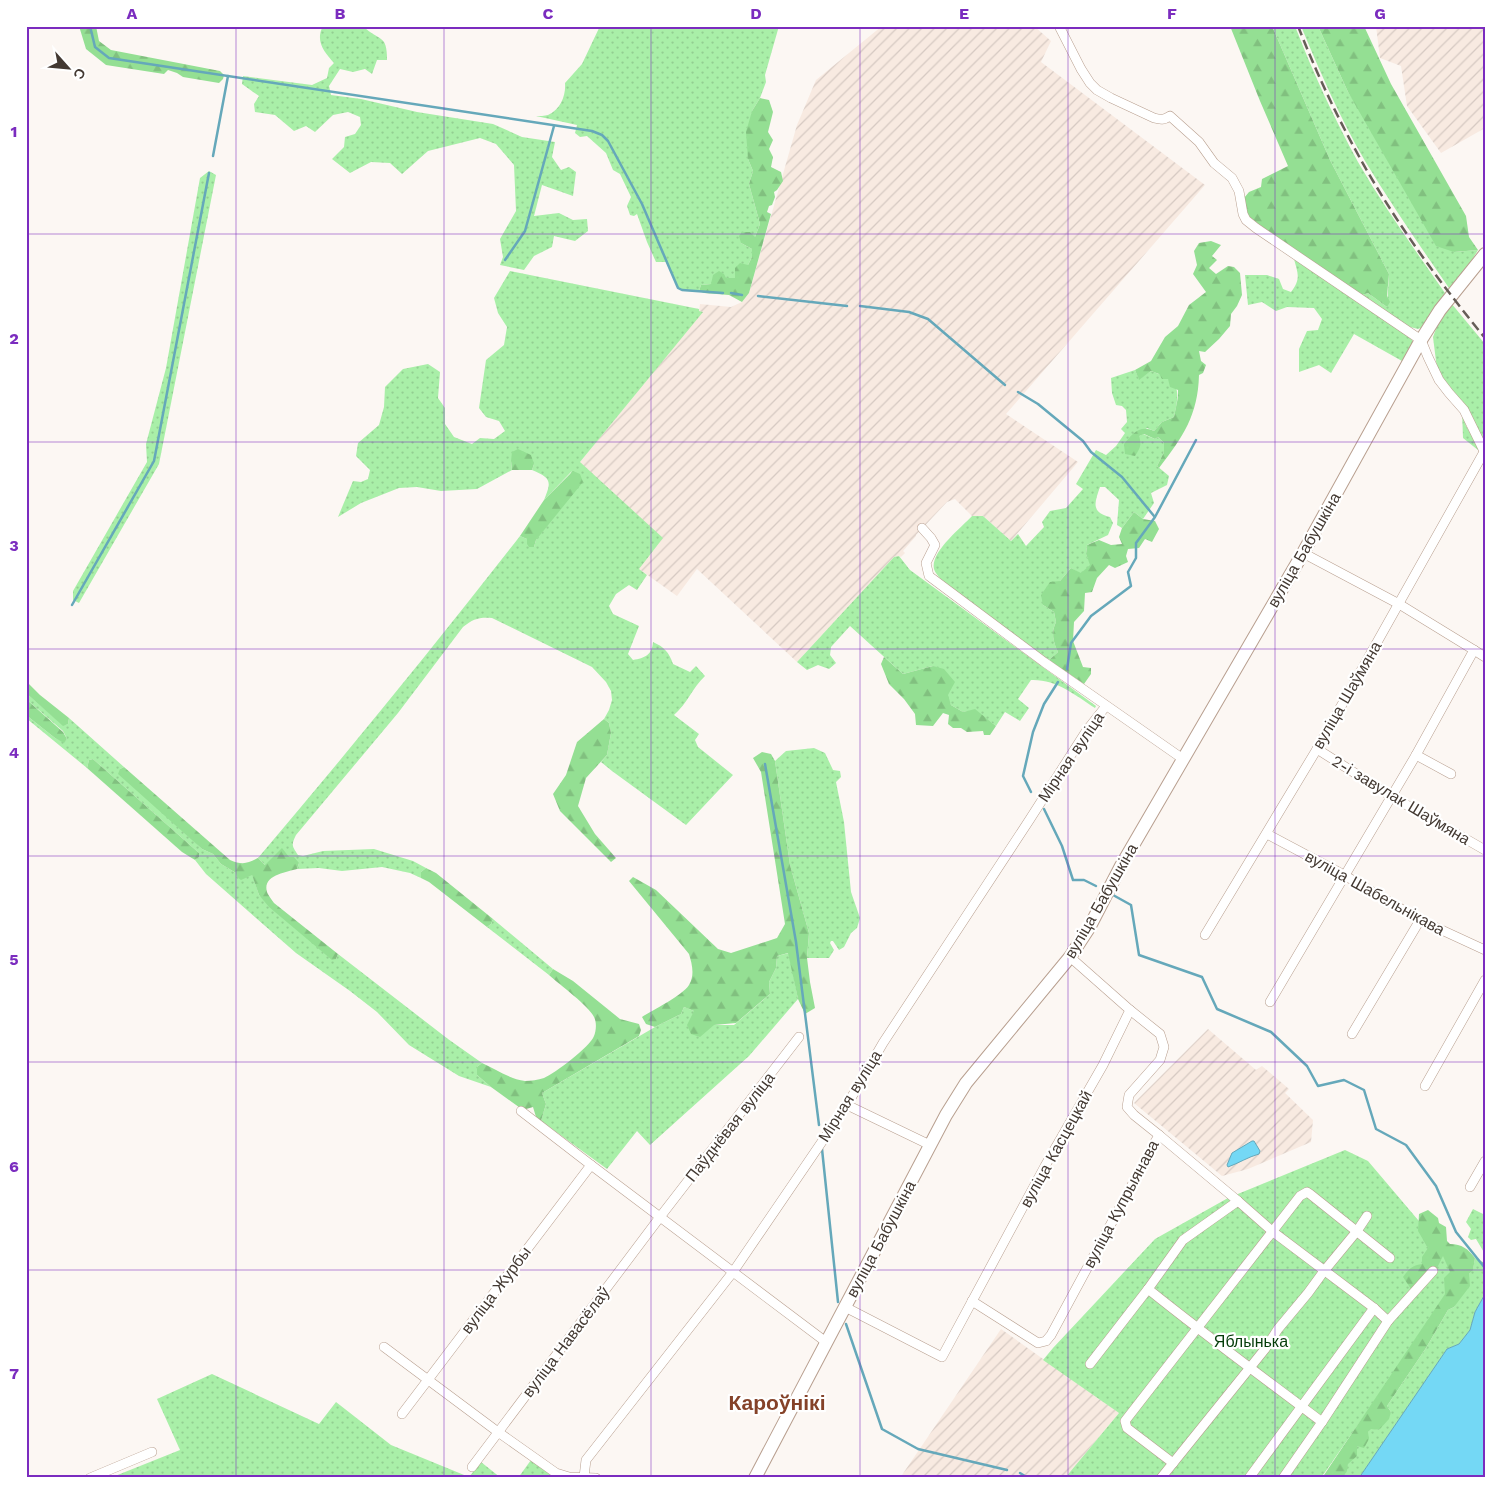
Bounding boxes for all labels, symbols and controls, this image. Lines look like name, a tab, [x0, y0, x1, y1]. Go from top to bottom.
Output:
text: A	[127, 4, 138, 23]
text: B	[335, 4, 346, 23]
text: C	[543, 4, 554, 23]
text: D	[750, 4, 762, 23]
text: E	[959, 4, 969, 23]
text: F	[1167, 4, 1177, 23]
text: G	[1374, 4, 1386, 23]
north arrow	[42, 42, 92, 92]
text: С	[70, 66, 89, 82]
text: 1	[11, 122, 17, 141]
text: 2	[9, 329, 19, 348]
street label: вуліца Бабушкіна	[1263, 489, 1345, 611]
text: 3	[9, 536, 19, 555]
street label: вуліца Шаўмяна	[1308, 638, 1386, 752]
street label: Мірная вуліца	[1034, 708, 1108, 806]
text: 4	[9, 743, 19, 762]
street label: 2-і завулак Шаўмяна	[1328, 751, 1474, 849]
street label: вуліца Бабушкіна	[1060, 840, 1142, 962]
street label: вуліца Шабельнікава	[1302, 847, 1448, 939]
text: 5	[9, 950, 19, 969]
street label: Мірная вуліца	[814, 1047, 886, 1145]
street label: Паўднёвая вуліца	[681, 1068, 779, 1185]
street label: вуліца Касцецкай	[1016, 1087, 1096, 1211]
street label: вуліца Купрыянава	[1079, 1137, 1163, 1271]
text: 6	[9, 1157, 19, 1176]
street label: вуліца Бабушкіна	[842, 1177, 920, 1301]
street label: вуліца Журбы	[457, 1243, 535, 1337]
street label: вуліца Навасёлаў	[518, 1283, 614, 1401]
park label: Яблынька	[1214, 1332, 1288, 1351]
text: 7	[9, 1364, 19, 1383]
district label: Кароўнікі	[729, 1390, 825, 1415]

